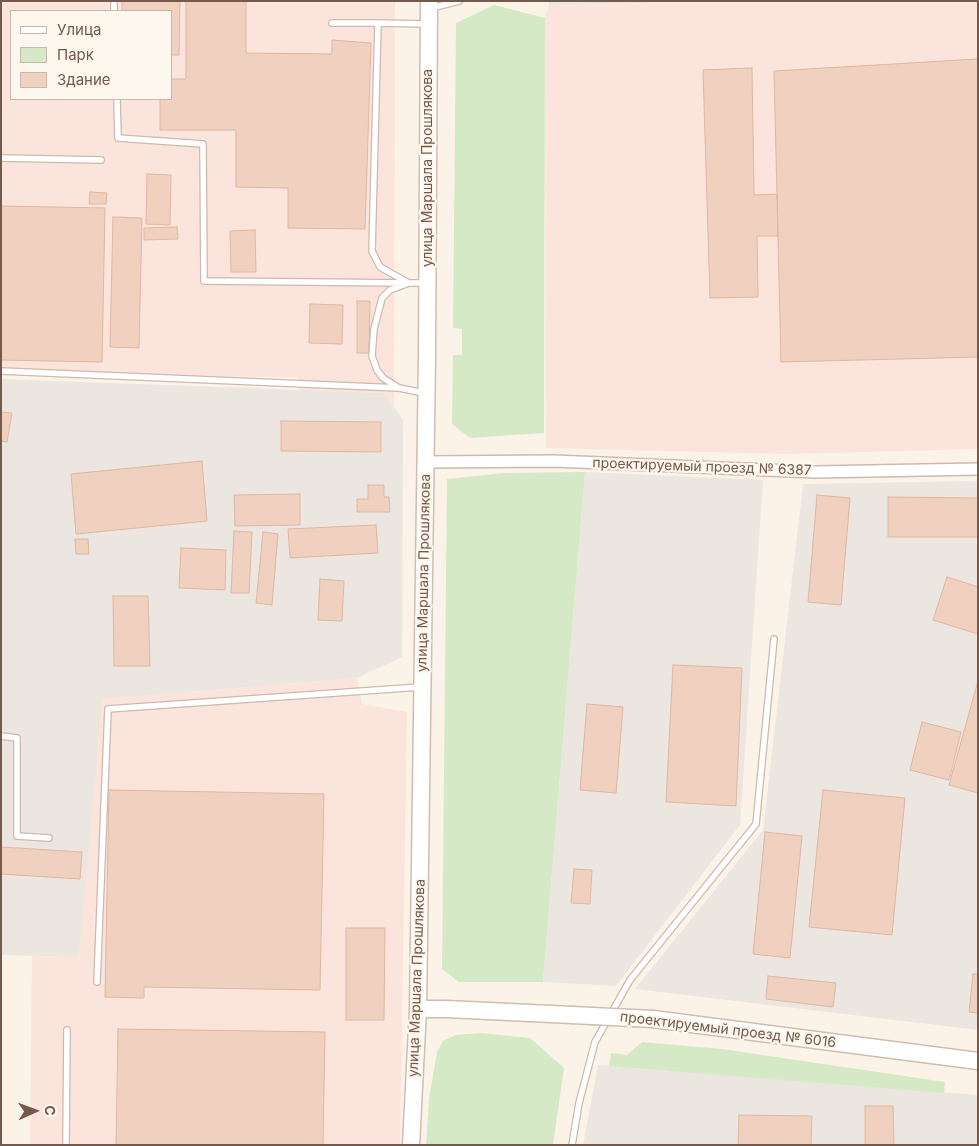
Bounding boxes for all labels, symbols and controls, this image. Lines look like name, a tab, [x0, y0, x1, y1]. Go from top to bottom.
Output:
legend	[10, 10, 172, 100]
text: Улица	[57, 20, 101, 39]
text: Парк	[57, 45, 94, 64]
street label: улица Маршала Прошлякова	[420, 69, 436, 267]
text: Здание	[57, 70, 111, 89]
street label: проектируемый проезд № 6387	[592, 455, 812, 479]
street label: улица Маршала Прошлякова	[414, 474, 434, 672]
street label: улица Маршала Прошлякова	[405, 879, 429, 1077]
street label: проектируемый проезд № 6016	[619, 1008, 837, 1052]
north arrow	[10, 1086, 60, 1136]
text: С	[42, 1105, 59, 1116]

